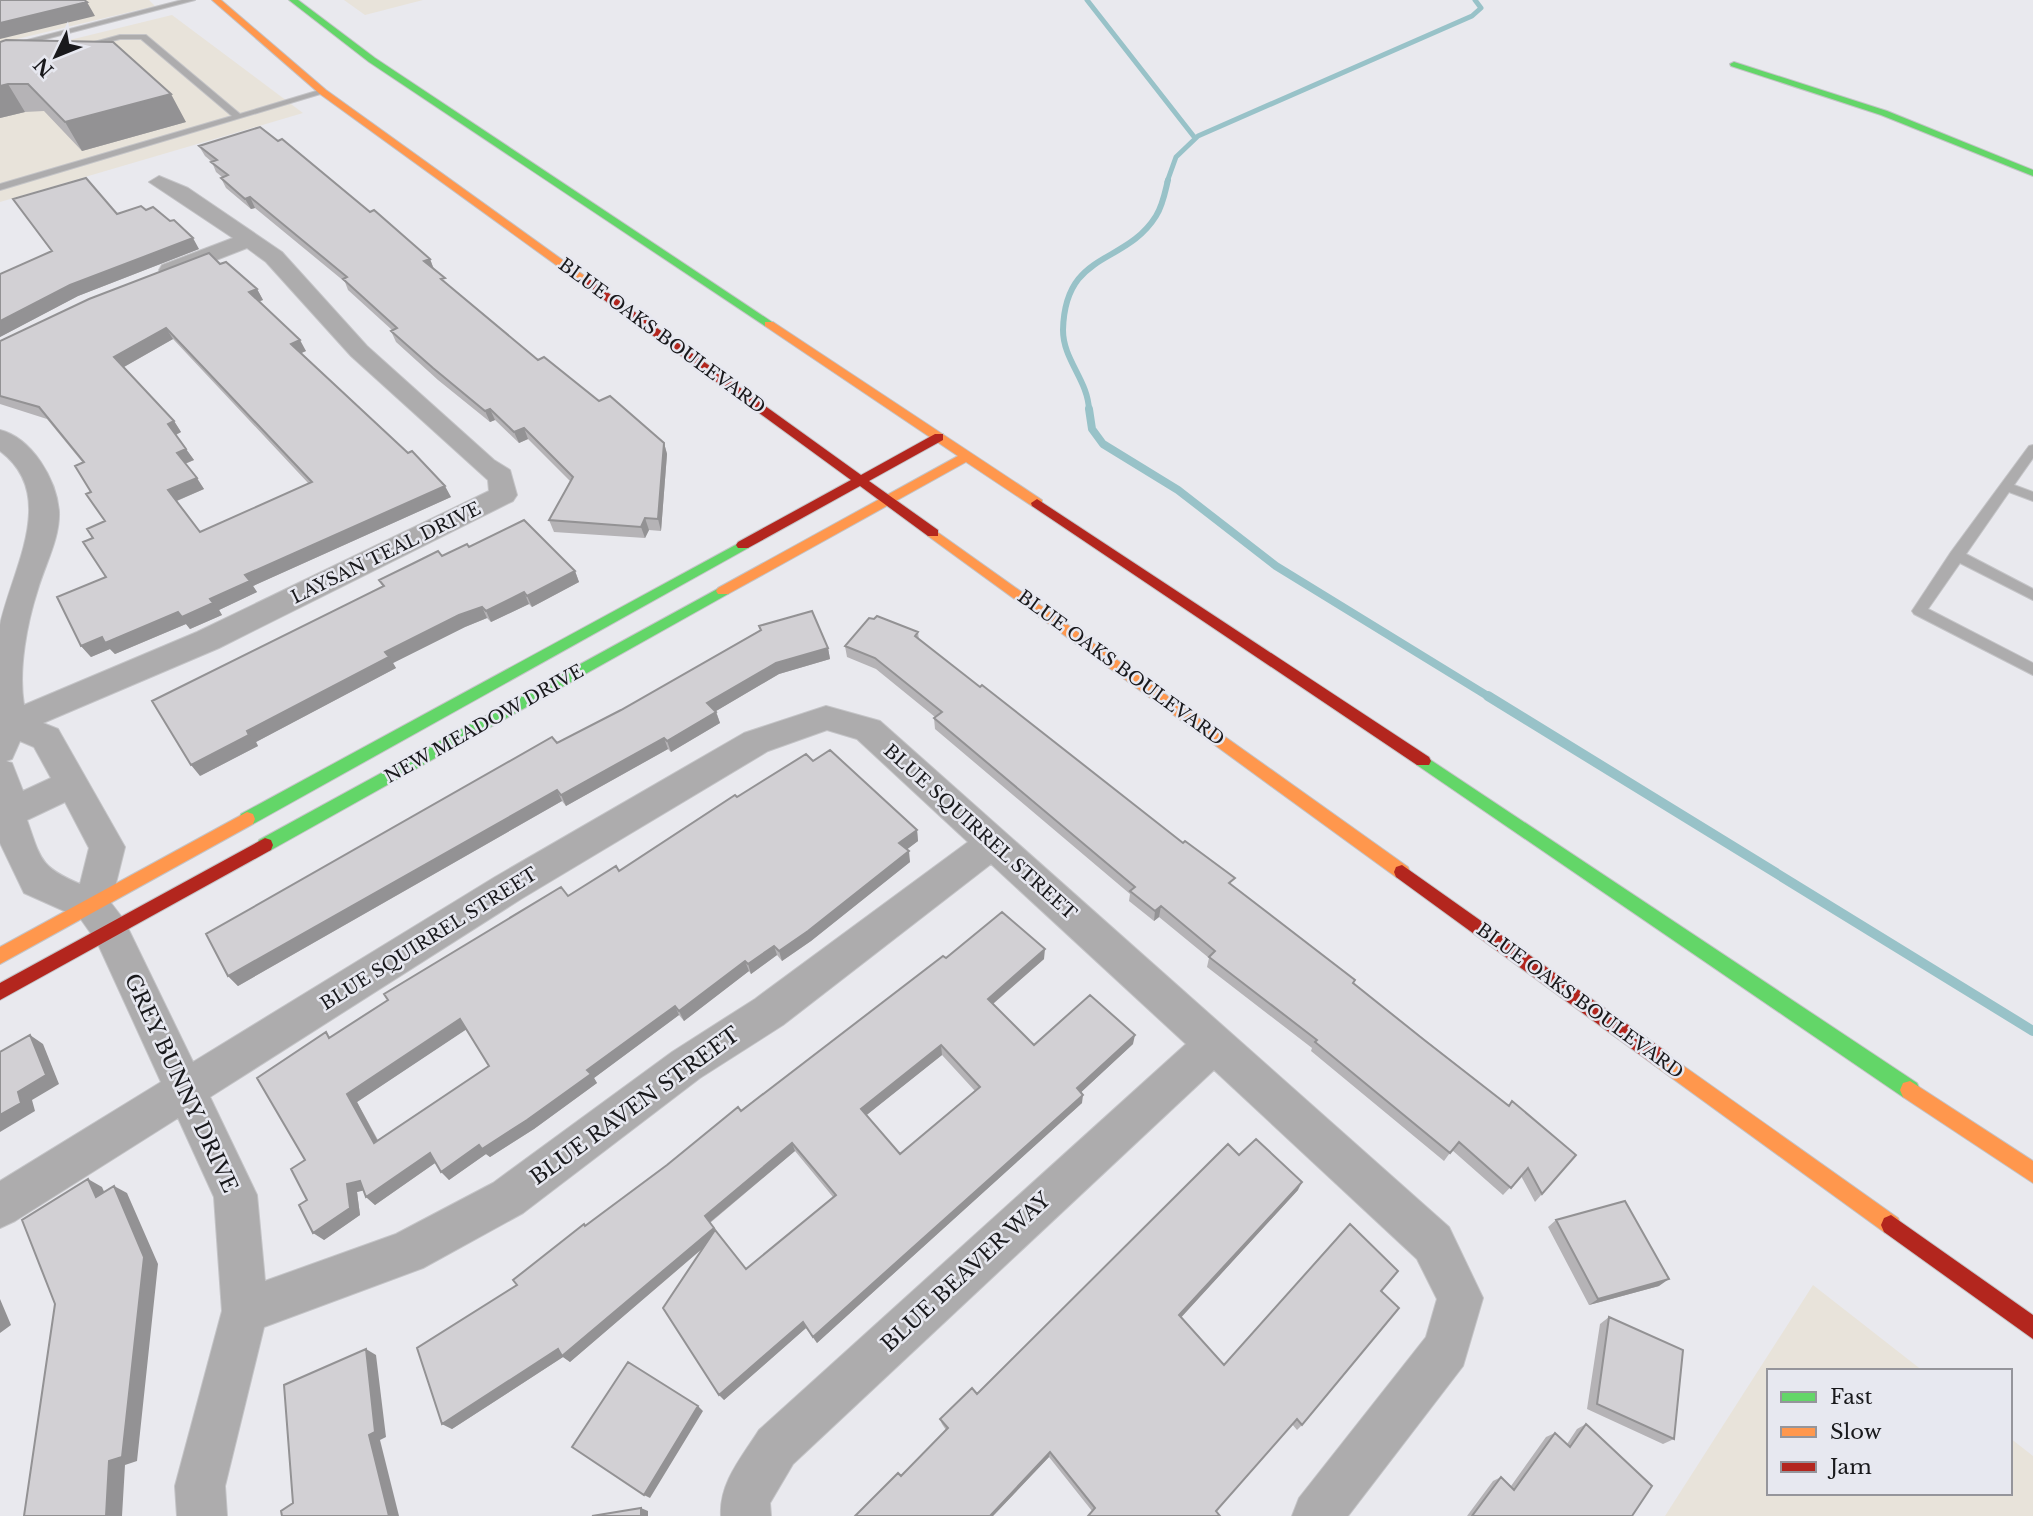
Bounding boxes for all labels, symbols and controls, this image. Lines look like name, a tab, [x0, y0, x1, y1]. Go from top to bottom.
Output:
north arrow	[21, 21, 91, 91]
text: N	[29, 53, 58, 82]
street label: BLUE OAKS BOULEVARD	[554, 254, 770, 418]
street label: LAYSAN TEAL DRIVE	[287, 497, 485, 609]
street label: BLUE OAKS BOULEVARD	[1013, 586, 1229, 750]
street label: NEW MEADOW DRIVE	[381, 660, 587, 788]
street label: BLUE SQUIRREL STREET	[879, 740, 1081, 925]
street label: BLUE SQUIRREL STREET	[317, 863, 542, 1015]
street label: BLUE OAKS BOULEVARD	[1472, 919, 1688, 1083]
street label: GREY BUNNY DRIVE	[119, 969, 243, 1197]
street label: BLUE RAVEN STREET	[525, 1021, 745, 1191]
street label: BLUE BEAVER WAY	[876, 1186, 1057, 1357]
legend	[1767, 1369, 2012, 1495]
text: Fast	[1830, 1384, 1872, 1410]
text: Slow	[1830, 1419, 1882, 1445]
text: Jam	[1827, 1454, 1872, 1480]

